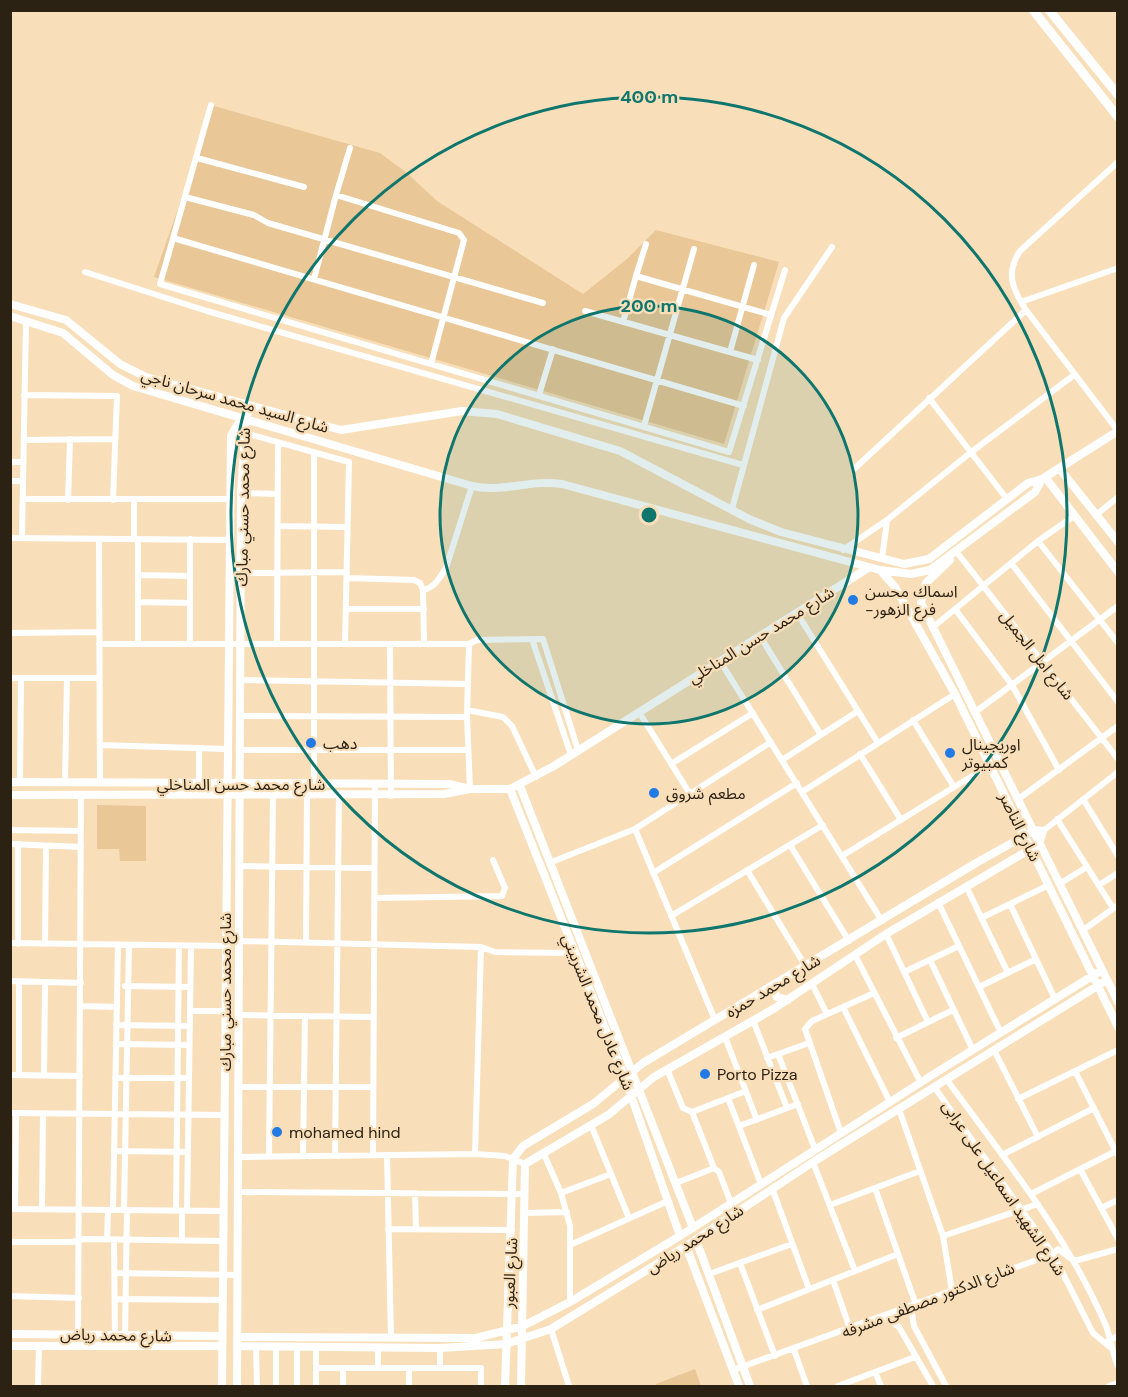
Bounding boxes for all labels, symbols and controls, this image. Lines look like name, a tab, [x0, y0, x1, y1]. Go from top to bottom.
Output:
text: 400 m	[620, 85, 678, 109]
text: 200 m	[621, 294, 677, 318]
street label: شارع السيد محمد سرحان ناجي	[138, 364, 331, 440]
street label: شارع محمد حسني مبارك	[231, 427, 257, 587]
centre of rings	[639, 505, 659, 525]
street label: شارع محمد حسن المناخلي	[684, 581, 839, 690]
place label: اسماك محسن -فرع الزهور	[865, 581, 958, 622]
marker: اسماك محسن -فرع الزهور	[846, 593, 860, 607]
street label: شارع امل الجميل	[994, 606, 1079, 706]
place label: دهب	[323, 733, 357, 754]
place label: اوريجينال كمبيوتر	[961, 734, 1021, 773]
marker: دهب	[304, 736, 318, 750]
marker: اوريجينال كمبيوتر	[943, 746, 957, 760]
street label: شارع محمد حسن المناخلي	[157, 774, 325, 797]
place label: مطعم شروق	[666, 783, 746, 806]
marker: مطعم شروق	[647, 786, 661, 800]
street label: شارع الناصر	[992, 788, 1046, 866]
street label: شارع محمد حسني مبارك	[215, 913, 238, 1071]
street label: شارع عادل محمد الشربيني	[555, 931, 639, 1094]
street label: شارع محمد حمزه	[722, 949, 825, 1024]
place label: Porto Pizza	[717, 1064, 798, 1085]
marker: Porto Pizza	[698, 1067, 712, 1081]
street label: شارع الشهيد اسماعيل على عرابى	[936, 1096, 1071, 1281]
place label: mohamed hind	[289, 1122, 401, 1143]
marker: mohamed hind	[270, 1125, 284, 1139]
street label: شارع محمد رياض	[642, 1200, 749, 1280]
street label: شارع العبور	[498, 1237, 524, 1310]
street label: شارع الدكتور مصطفى مشرفه	[838, 1257, 1018, 1345]
street label: شارع محمد رياض	[60, 1324, 172, 1348]

